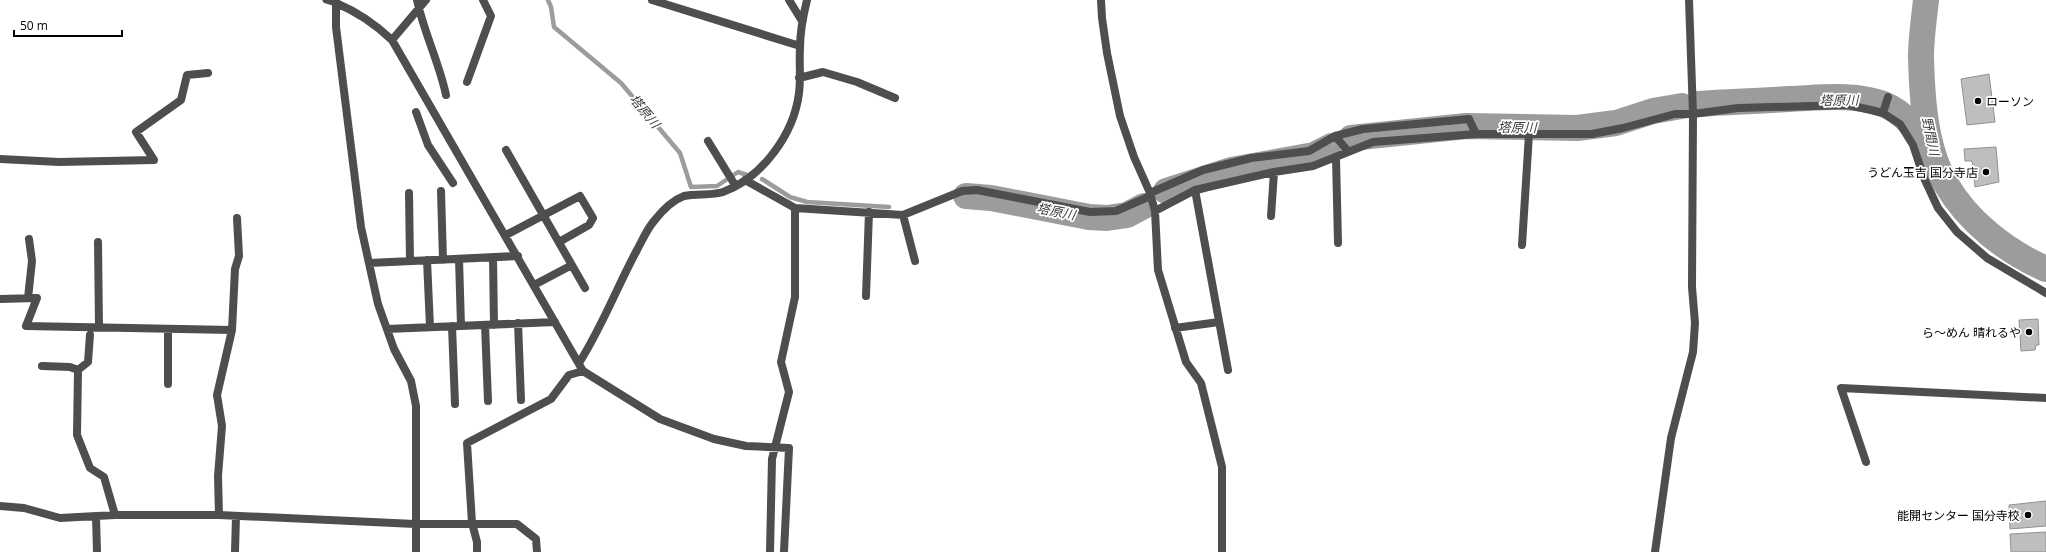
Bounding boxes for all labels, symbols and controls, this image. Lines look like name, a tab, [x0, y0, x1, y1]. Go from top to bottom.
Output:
scale bar	[14, 12, 122, 38]
text: 50 m	[20, 17, 48, 34]
water label: 塔原川	[626, 90, 666, 133]
water label: 塔原川	[1819, 91, 1861, 109]
place label: ローソン	[1986, 93, 2034, 110]
marker: ローソン	[1973, 96, 1983, 106]
water label: 野間川	[1918, 115, 1944, 159]
water label: 塔原川	[1497, 118, 1539, 136]
place label: うどん玉吉 国分寺店	[1867, 164, 1978, 181]
marker: うどん玉吉 国分寺店	[1981, 167, 1991, 177]
water label: 塔原川	[1035, 198, 1079, 224]
place label: ら～めん 晴れるや	[1922, 324, 2021, 341]
marker: ら～めん 晴れるや	[2024, 327, 2034, 337]
place label: 能開センター 国分寺校	[1897, 507, 2020, 524]
marker: 能開センター 国分寺校	[2023, 510, 2033, 520]

